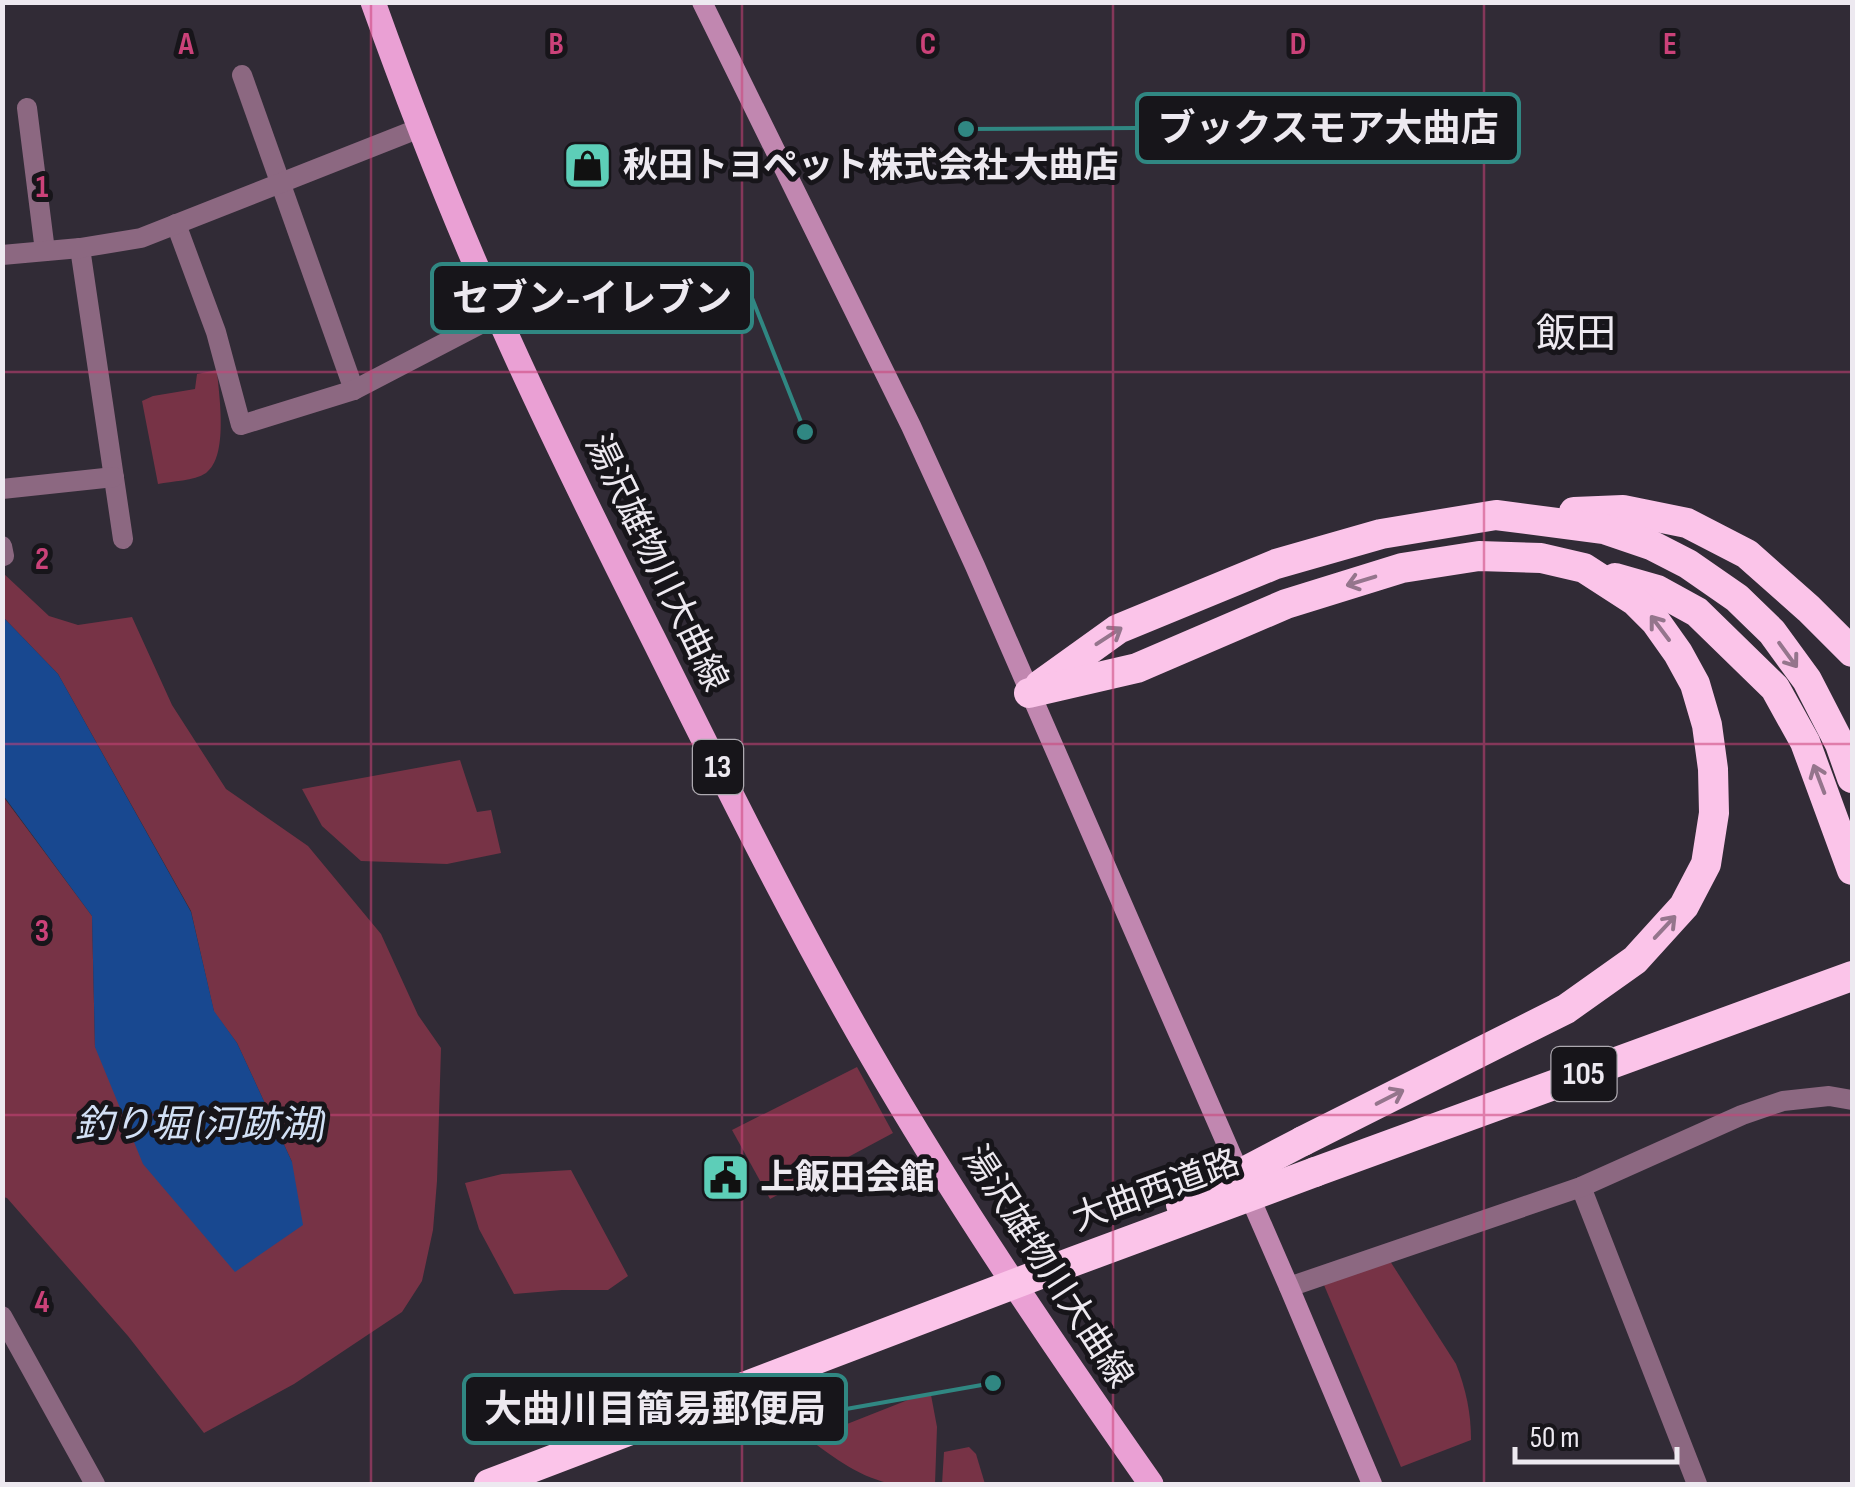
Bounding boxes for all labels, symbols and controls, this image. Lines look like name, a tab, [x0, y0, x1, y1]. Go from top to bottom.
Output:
text: A	[177, 25, 194, 64]
text: B	[548, 25, 564, 64]
text: C	[920, 25, 936, 64]
text: D	[1290, 25, 1306, 64]
text: E	[1663, 25, 1677, 64]
callout: ブックスモア大曲店	[1137, 94, 1519, 162]
text: ブックスモア大曲店	[1158, 107, 1498, 152]
shop icon: 秋田トヨペット株式会社 大曲店	[562, 140, 614, 192]
place label: 秋田トヨペット株式会社 大曲店	[623, 145, 1118, 188]
text: 1	[36, 168, 49, 207]
callout: セブン-イレブン	[432, 264, 752, 332]
text: セブン-イレブン	[452, 277, 732, 322]
district label: 飯田	[1536, 311, 1616, 359]
street label: 湯沢雄物川大曲線	[575, 428, 737, 698]
text: 2	[35, 540, 49, 579]
one-way arrow	[1346, 573, 1377, 591]
one-way arrow	[1649, 616, 1671, 642]
one-way arrow	[1094, 626, 1122, 647]
one-way arrow	[1778, 641, 1799, 668]
road number: 13	[693, 740, 743, 794]
one-way arrow	[1809, 764, 1827, 795]
text: 3	[35, 912, 49, 951]
one-way arrow	[1653, 915, 1676, 940]
road number: 105	[1552, 1047, 1616, 1101]
one-way arrow	[1375, 1087, 1405, 1106]
water label: 釣り堀 (河跡湖)	[75, 1103, 326, 1148]
street label: 湯沢雄物川大曲線	[953, 1138, 1141, 1396]
street label: 大曲西道路	[1066, 1141, 1246, 1241]
public building icon: 上飯田会館	[699, 1152, 751, 1204]
place label: 上飯田会館	[760, 1157, 935, 1200]
text: 4	[35, 1283, 50, 1322]
callout: 大曲川目簡易郵便局	[464, 1375, 846, 1443]
text: 大曲川目簡易郵便局	[484, 1388, 826, 1433]
scale bar	[1515, 1402, 1678, 1464]
text: 50 m	[1530, 1420, 1579, 1456]

